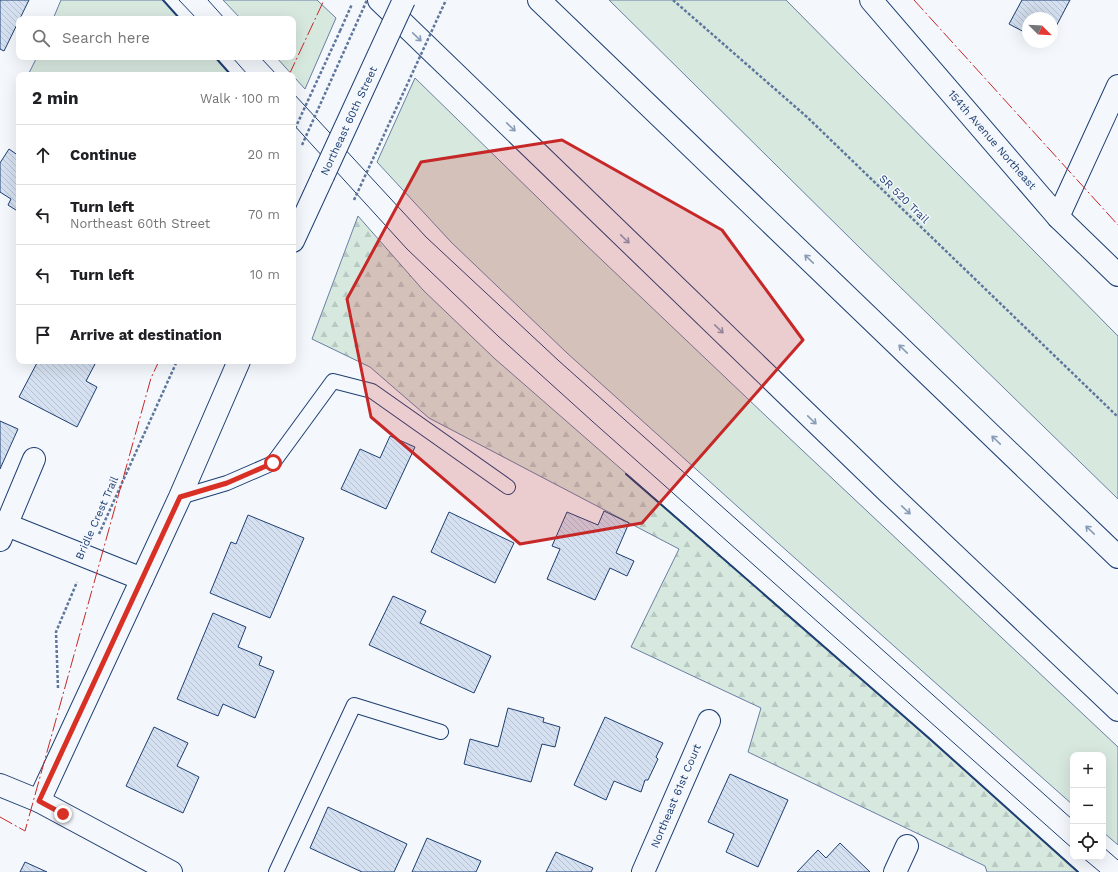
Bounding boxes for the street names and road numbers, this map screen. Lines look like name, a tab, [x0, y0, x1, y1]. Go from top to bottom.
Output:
street label: Northeast 60th Street	[318, 64, 380, 178]
street label: 154th Avenue Northeast	[945, 87, 1039, 193]
street label: SR 520 Trail	[876, 172, 932, 226]
street label: Bridle Crest Trail	[73, 474, 121, 562]
street label: Northeast 61st Court	[648, 742, 704, 850]

